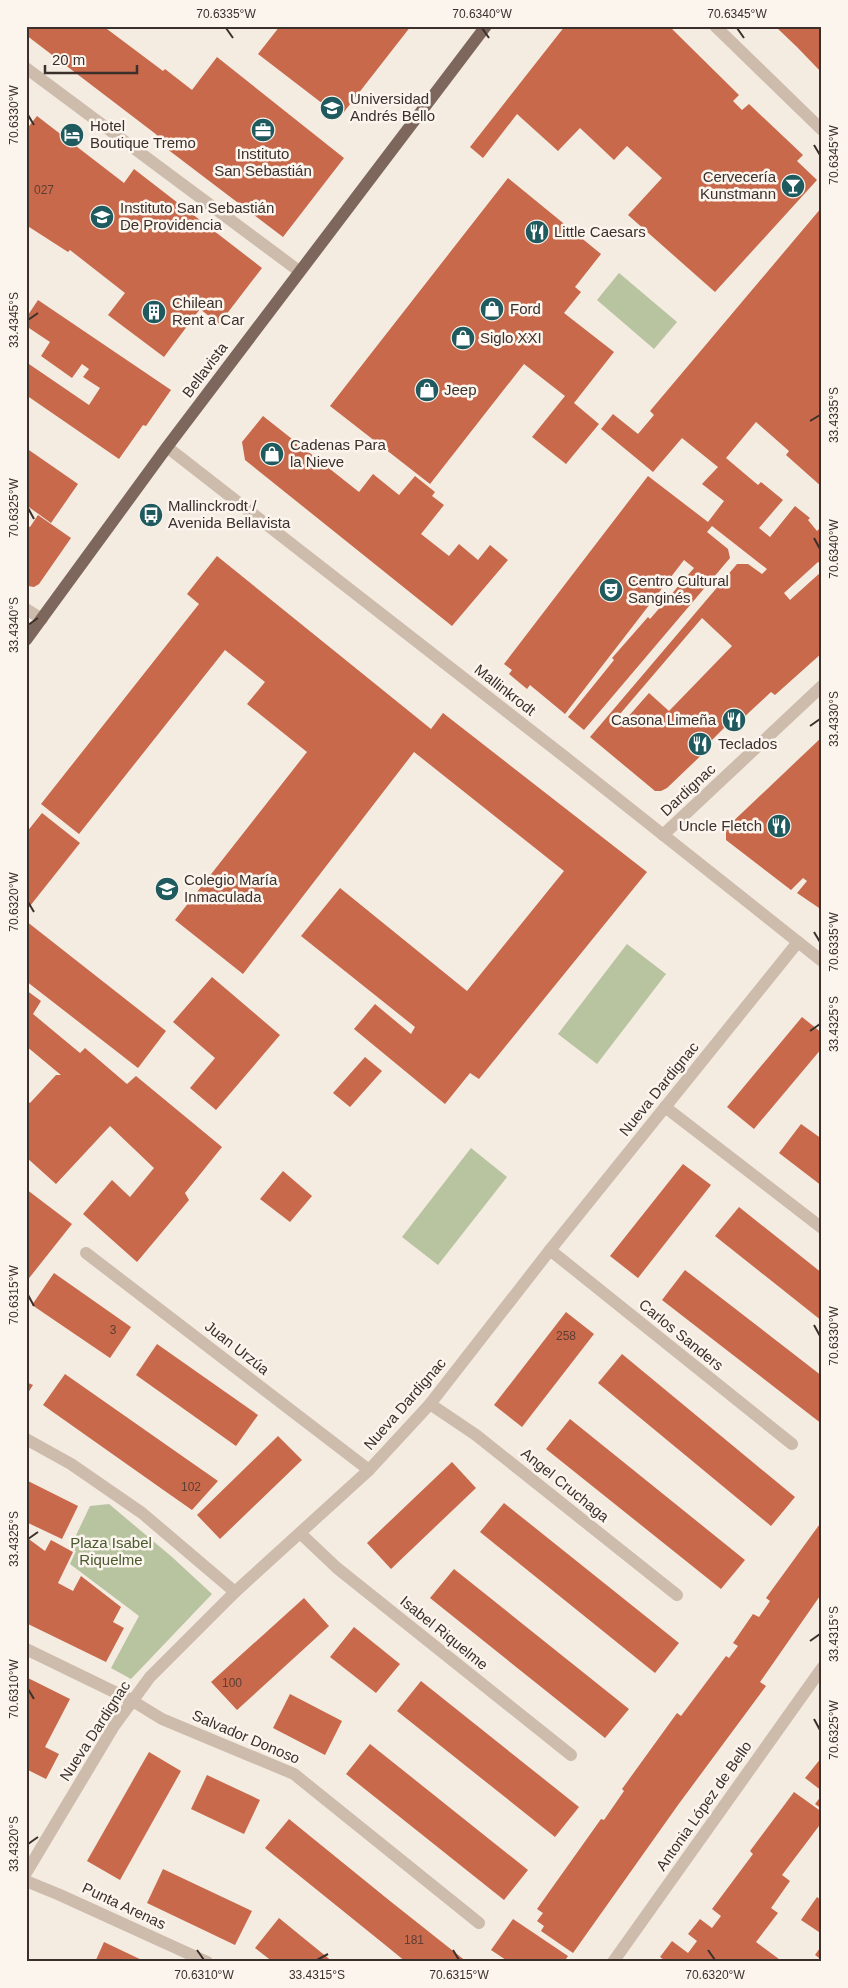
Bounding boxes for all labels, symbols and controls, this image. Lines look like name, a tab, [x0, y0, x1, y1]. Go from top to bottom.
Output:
text: 70.6335°W	[196, 7, 256, 21]
text: 70.6340°W	[452, 7, 512, 21]
text: 70.6345°W	[707, 7, 767, 21]
scale bar	[45, 42, 138, 74]
text: 20 m	[52, 51, 85, 68]
text: 70.6330°W	[7, 85, 21, 145]
place label: Universidad Andrés Bello	[350, 90, 435, 124]
school or university icon: Universidad Andrés Bello	[319, 95, 345, 121]
place label: Hotel Boutique Tremo	[90, 117, 196, 151]
office icon: Instituto San Sebastián	[250, 117, 276, 143]
hotel icon: Hotel Boutique Tremo	[59, 122, 85, 148]
text: 70.6345°W	[827, 125, 841, 185]
place label: Instituto San Sebastián	[214, 145, 312, 179]
place label: Cervecería Kunstmann	[700, 168, 777, 202]
bar icon: Cervecería Kunstmann	[780, 173, 806, 199]
house number: 027	[34, 183, 54, 197]
place label: Instituto San Sebastián De Providencia	[120, 199, 274, 233]
school or university icon: Instituto San Sebastián De Providencia	[89, 204, 115, 230]
restaurant icon: Little Caesars	[524, 219, 550, 245]
place label: Little Caesars	[554, 223, 646, 240]
text: 33.4345°S	[7, 292, 21, 348]
place label: Chilean Rent a Car	[172, 294, 245, 328]
shop icon: Ford	[479, 296, 505, 322]
building icon: Chilean Rent a Car	[141, 299, 167, 325]
place label: Ford	[510, 300, 541, 317]
shop icon: Siglo XXI	[450, 325, 476, 351]
place label: Siglo XXI	[480, 329, 542, 346]
street label: Bellavista	[178, 338, 231, 400]
shop icon: Jeep	[414, 377, 440, 403]
place label: Jeep	[444, 381, 477, 398]
text: 33.4335°S	[827, 387, 841, 443]
place label: Cadenas Para la Nieve	[290, 436, 387, 470]
shop icon: Cadenas Para la Nieve	[259, 441, 285, 467]
text: 70.6325°W	[7, 478, 21, 538]
place label: Mallinckrodt / Avenida Bellavista	[168, 497, 291, 531]
bus stop icon: Mallinckrodt / Avenida Bellavista	[138, 502, 164, 528]
text: 70.6340°W	[827, 519, 841, 579]
place label: Centro Cultural Sanginés	[628, 572, 729, 606]
theatre icon: Centro Cultural Sanginés	[598, 577, 624, 603]
text: 33.4340°S	[7, 597, 21, 653]
street label: Mallinkrodt	[471, 661, 540, 719]
text: 33.4330°S	[827, 691, 841, 747]
restaurant icon: Casona Limeña	[721, 707, 747, 733]
place label: Casona Limeña	[611, 711, 717, 728]
restaurant icon: Teclados	[687, 731, 713, 757]
place label: Teclados	[718, 735, 777, 752]
street label: Dardignac	[657, 760, 719, 819]
restaurant icon: Uncle Fletch	[766, 813, 792, 839]
place label: Uncle Fletch	[679, 817, 762, 834]
place label: Colegio María Inmaculada	[184, 871, 278, 905]
text: 70.6320°W	[7, 872, 21, 932]
school or university icon: Colegio María Inmaculada	[154, 876, 180, 902]
text: 70.6335°W	[827, 912, 841, 972]
text: 33.4325°S	[827, 996, 841, 1052]
street label: Nueva Dardignac	[616, 1038, 702, 1139]
text: 70.6315°W	[7, 1265, 21, 1325]
street label: Carlos Sanders	[636, 1295, 727, 1374]
text: 70.6330°W	[827, 1306, 841, 1366]
street label: Juan Urzúa	[202, 1317, 273, 1378]
house number: 3	[110, 1323, 117, 1337]
house number: 258	[556, 1329, 576, 1343]
street label: Nueva Dardignac	[360, 1354, 449, 1453]
street label: Angel Cruchaga	[518, 1444, 613, 1525]
house number: 102	[181, 1480, 201, 1494]
text: 33.4325°S	[7, 1511, 21, 1567]
park label: Plaza Isabel Riquelme	[70, 1534, 152, 1568]
street label: Isabel Riquelme	[397, 1592, 491, 1673]
text: 33.4315°S	[827, 1606, 841, 1662]
text: 70.6310°W	[7, 1659, 21, 1719]
house number: 100	[222, 1676, 242, 1690]
street label: Nueva Dardignac	[56, 1677, 134, 1784]
text: 70.6325°W	[827, 1700, 841, 1760]
street label: Salvador Donoso	[190, 1706, 302, 1767]
street label: Antonia López de Bello	[652, 1738, 755, 1874]
text: 33.4320°S	[7, 1816, 21, 1872]
street label: Punta Arenas	[80, 1879, 169, 1932]
house number: 181	[404, 1933, 424, 1947]
text: 70.6310°W	[174, 1968, 234, 1982]
text: 33.4315°S	[289, 1968, 345, 1982]
text: 70.6315°W	[429, 1968, 489, 1982]
text: 70.6320°W	[685, 1968, 745, 1982]

